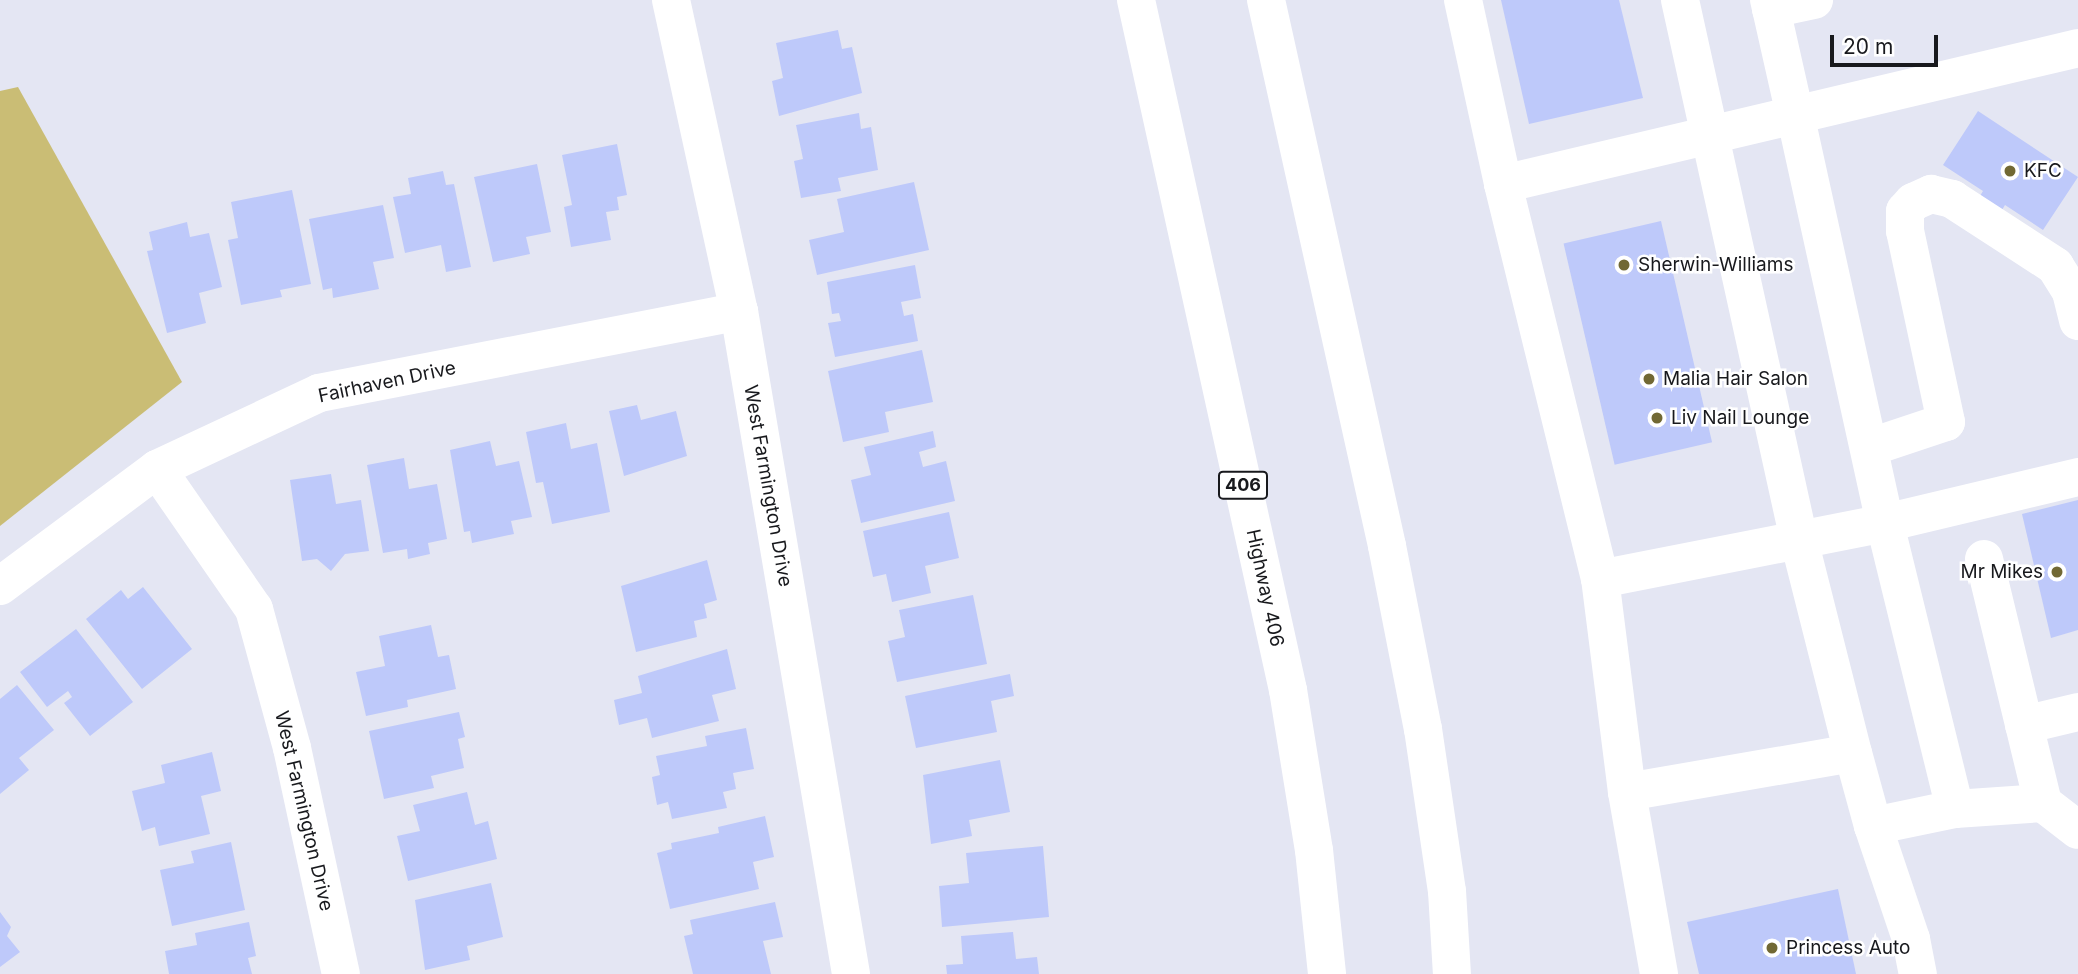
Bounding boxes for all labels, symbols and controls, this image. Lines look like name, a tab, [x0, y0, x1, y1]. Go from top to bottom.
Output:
scale bar	[1833, 21, 1941, 65]
text: 20 m	[1843, 34, 1893, 59]
place label: KFC	[2024, 160, 2062, 182]
marker: KFC	[2002, 163, 2018, 179]
place label: Sherwin-Williams	[1638, 254, 1793, 276]
marker: Sherwin-Williams	[1616, 257, 1632, 273]
street label: Fairhaven Drive	[316, 356, 458, 408]
place label: Malia Hair Salon	[1663, 368, 1808, 390]
marker: Malia Hair Salon	[1641, 371, 1657, 387]
street label: West Farmington Drive	[739, 383, 797, 589]
place label: Liv Nail Lounge	[1671, 407, 1809, 429]
marker: Liv Nail Lounge	[1649, 410, 1665, 426]
road number: 406	[1217, 471, 1269, 500]
street label: Highway 406	[1241, 527, 1289, 649]
place label: Mr Mikes	[1960, 561, 2043, 583]
marker: Mr Mikes	[2049, 564, 2065, 580]
street label: West Farmington Drive	[270, 709, 338, 913]
place label: Princess Auto	[1786, 937, 1911, 959]
marker: Princess Auto	[1764, 940, 1780, 956]

